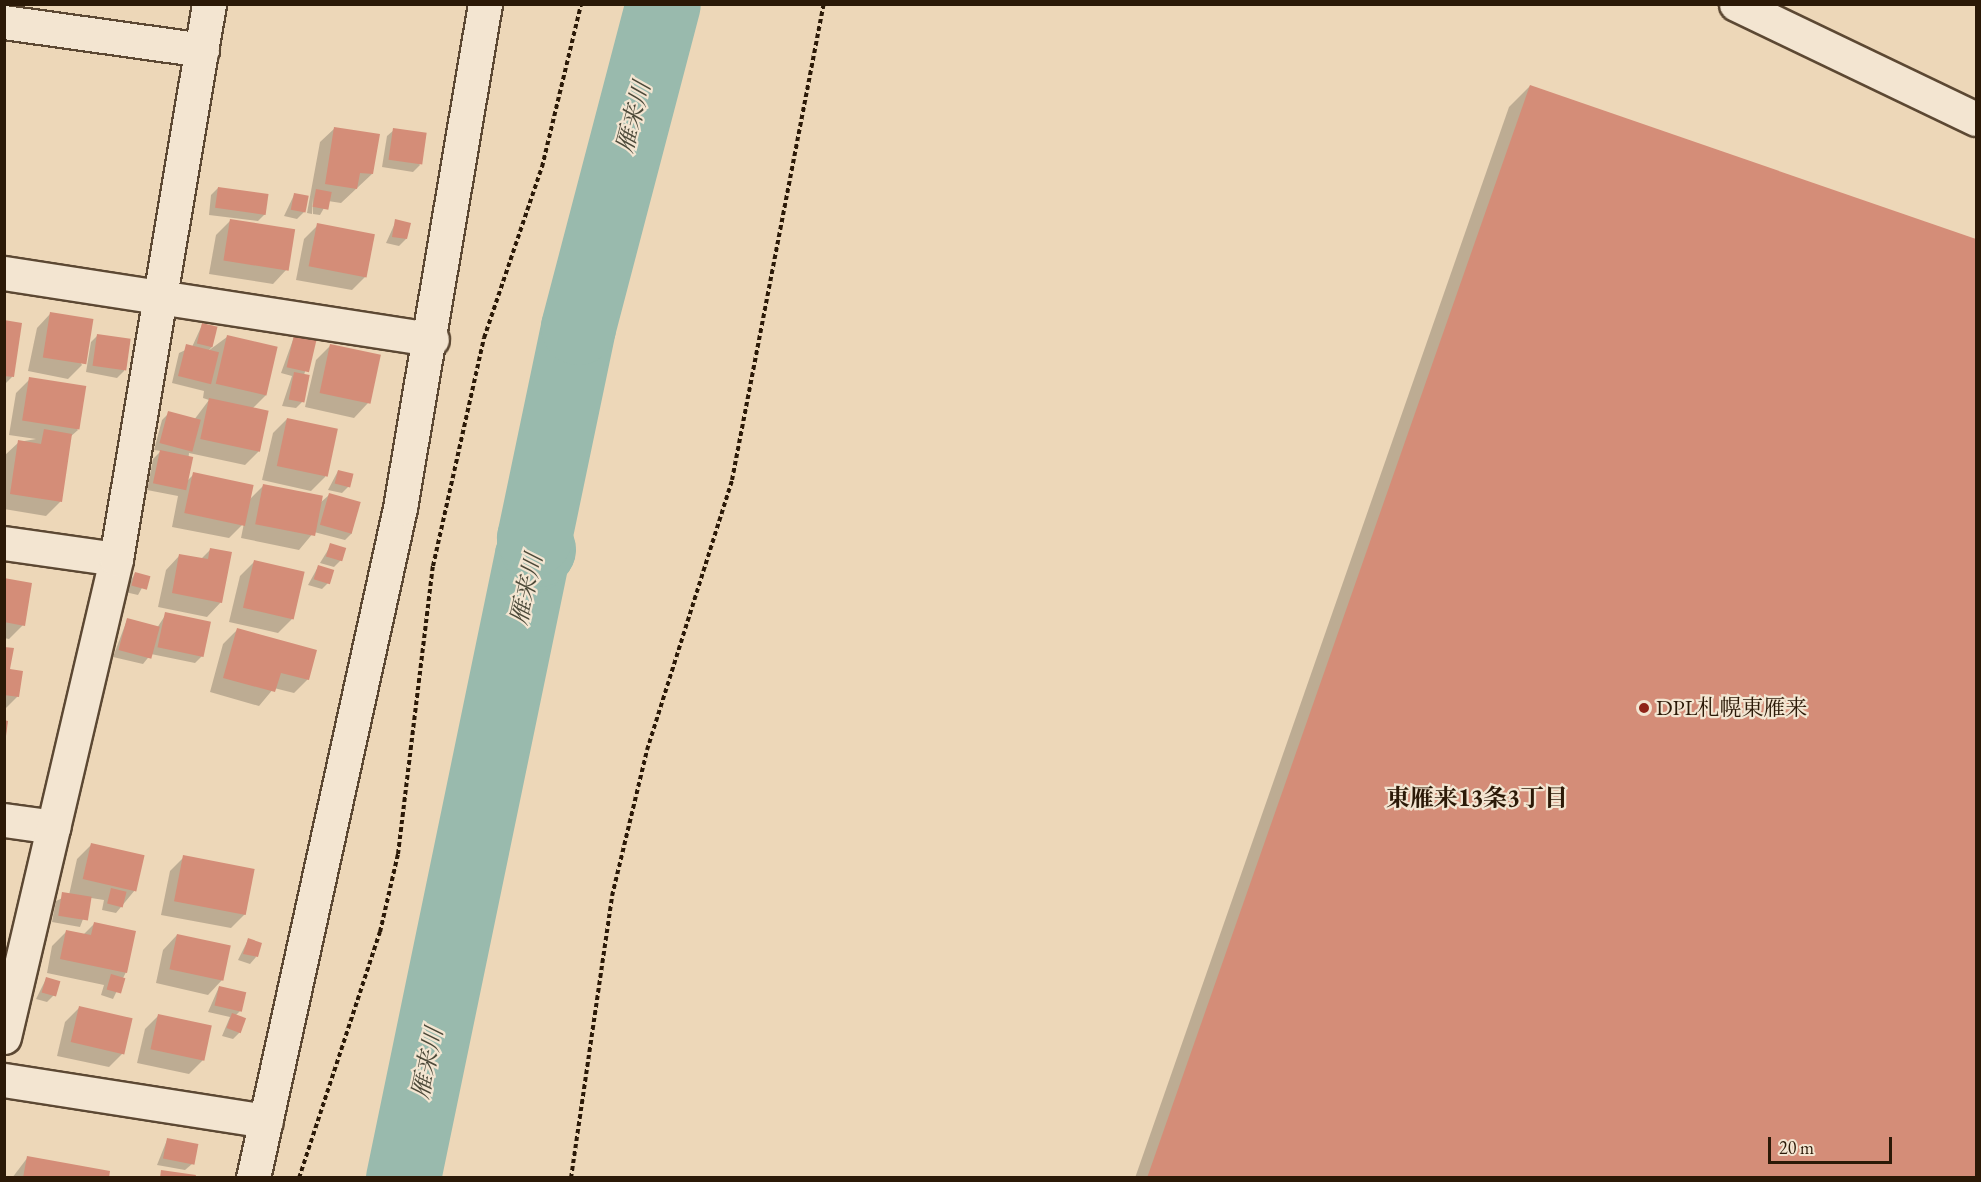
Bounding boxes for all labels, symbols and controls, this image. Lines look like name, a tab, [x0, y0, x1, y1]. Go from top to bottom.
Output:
water label: 雁来川	[610, 78, 656, 156]
water label: 雁来川	[504, 551, 548, 627]
place label: DPL札幌東雁来	[1656, 695, 1808, 721]
marker: DPL札幌東雁来	[1637, 701, 1651, 715]
district label: 東雁来13条3丁目	[1386, 784, 1568, 812]
water label: 雁来川	[405, 1025, 449, 1101]
scale bar	[1771, 1125, 1896, 1163]
text: 20 m	[1779, 1136, 1814, 1159]

